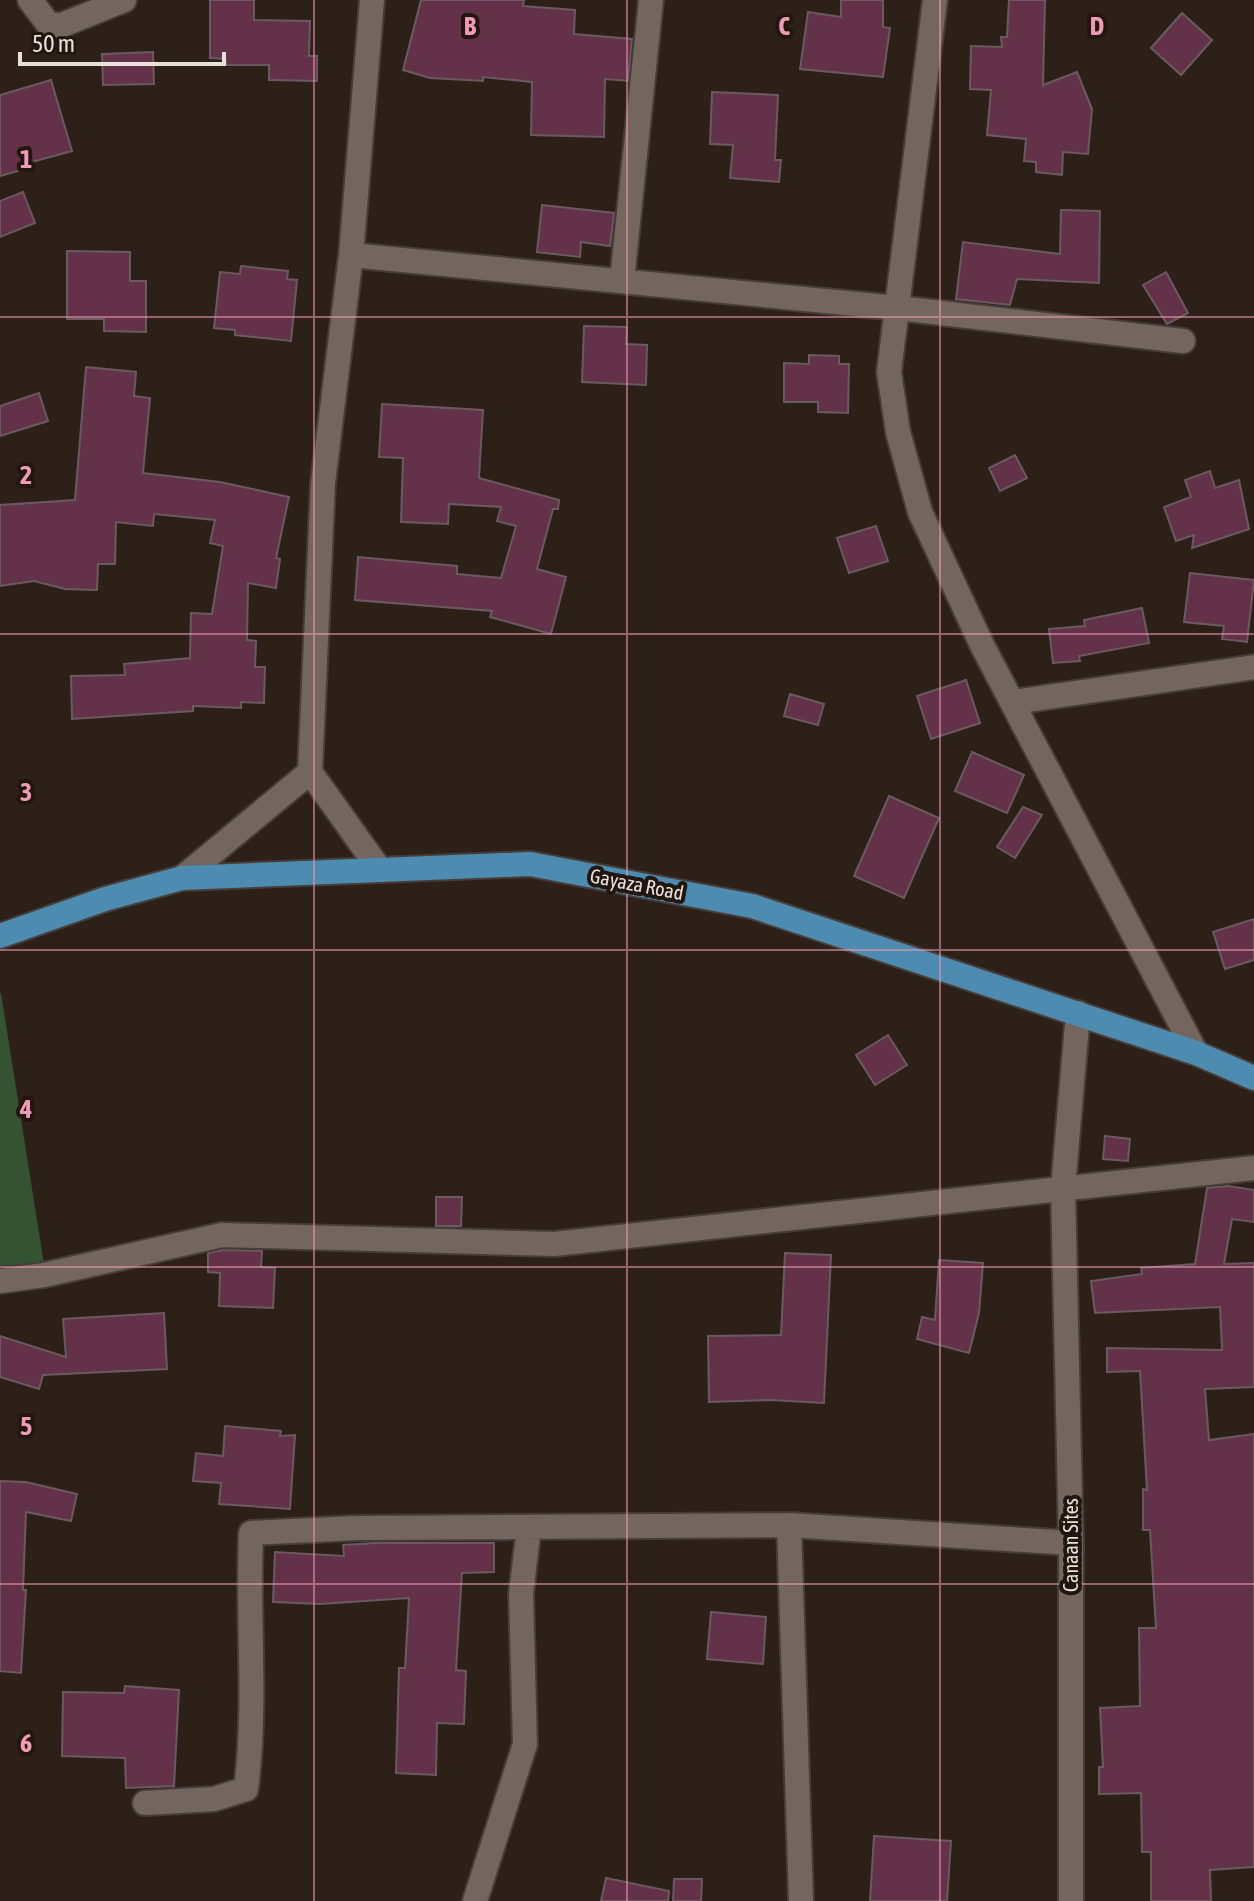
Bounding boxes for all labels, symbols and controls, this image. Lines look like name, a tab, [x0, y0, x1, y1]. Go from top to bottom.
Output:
text: B	[464, 11, 477, 41]
text: C	[778, 11, 790, 41]
text: D	[1090, 11, 1104, 41]
scale bar	[20, 16, 224, 66]
text: 50 m	[32, 30, 75, 57]
text: 1	[20, 144, 32, 174]
text: 2	[20, 460, 32, 490]
text: 3	[20, 777, 32, 807]
street label: Gayaza Road	[588, 864, 686, 904]
text: 4	[19, 1094, 32, 1124]
text: 5	[20, 1411, 32, 1441]
street label: Canaan Sites	[1059, 1498, 1082, 1592]
text: 6	[20, 1728, 32, 1758]

